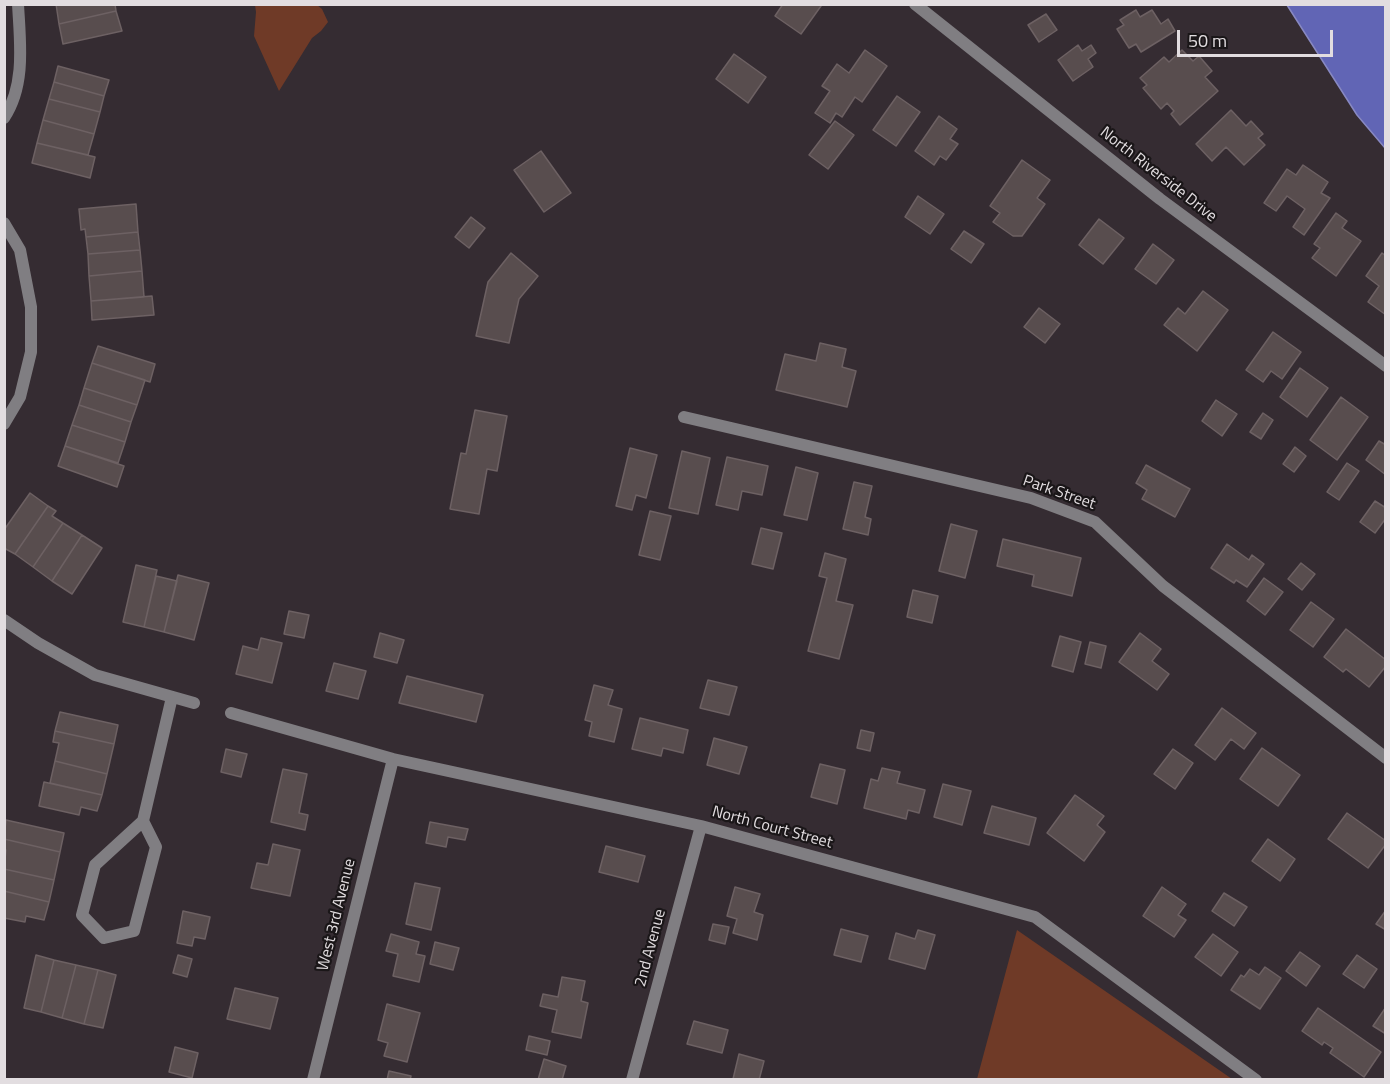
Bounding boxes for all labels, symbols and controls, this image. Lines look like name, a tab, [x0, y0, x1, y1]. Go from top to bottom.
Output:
scale bar	[1180, 18, 1336, 56]
text: 50 m	[1188, 27, 1227, 54]
street label: North Riverside Drive	[1096, 123, 1220, 227]
street label: Park Street	[1020, 472, 1098, 514]
street label: North Court Street	[710, 803, 834, 853]
street label: West 3rd Avenue	[314, 857, 360, 973]
street label: 2nd Avenue	[631, 907, 671, 989]

